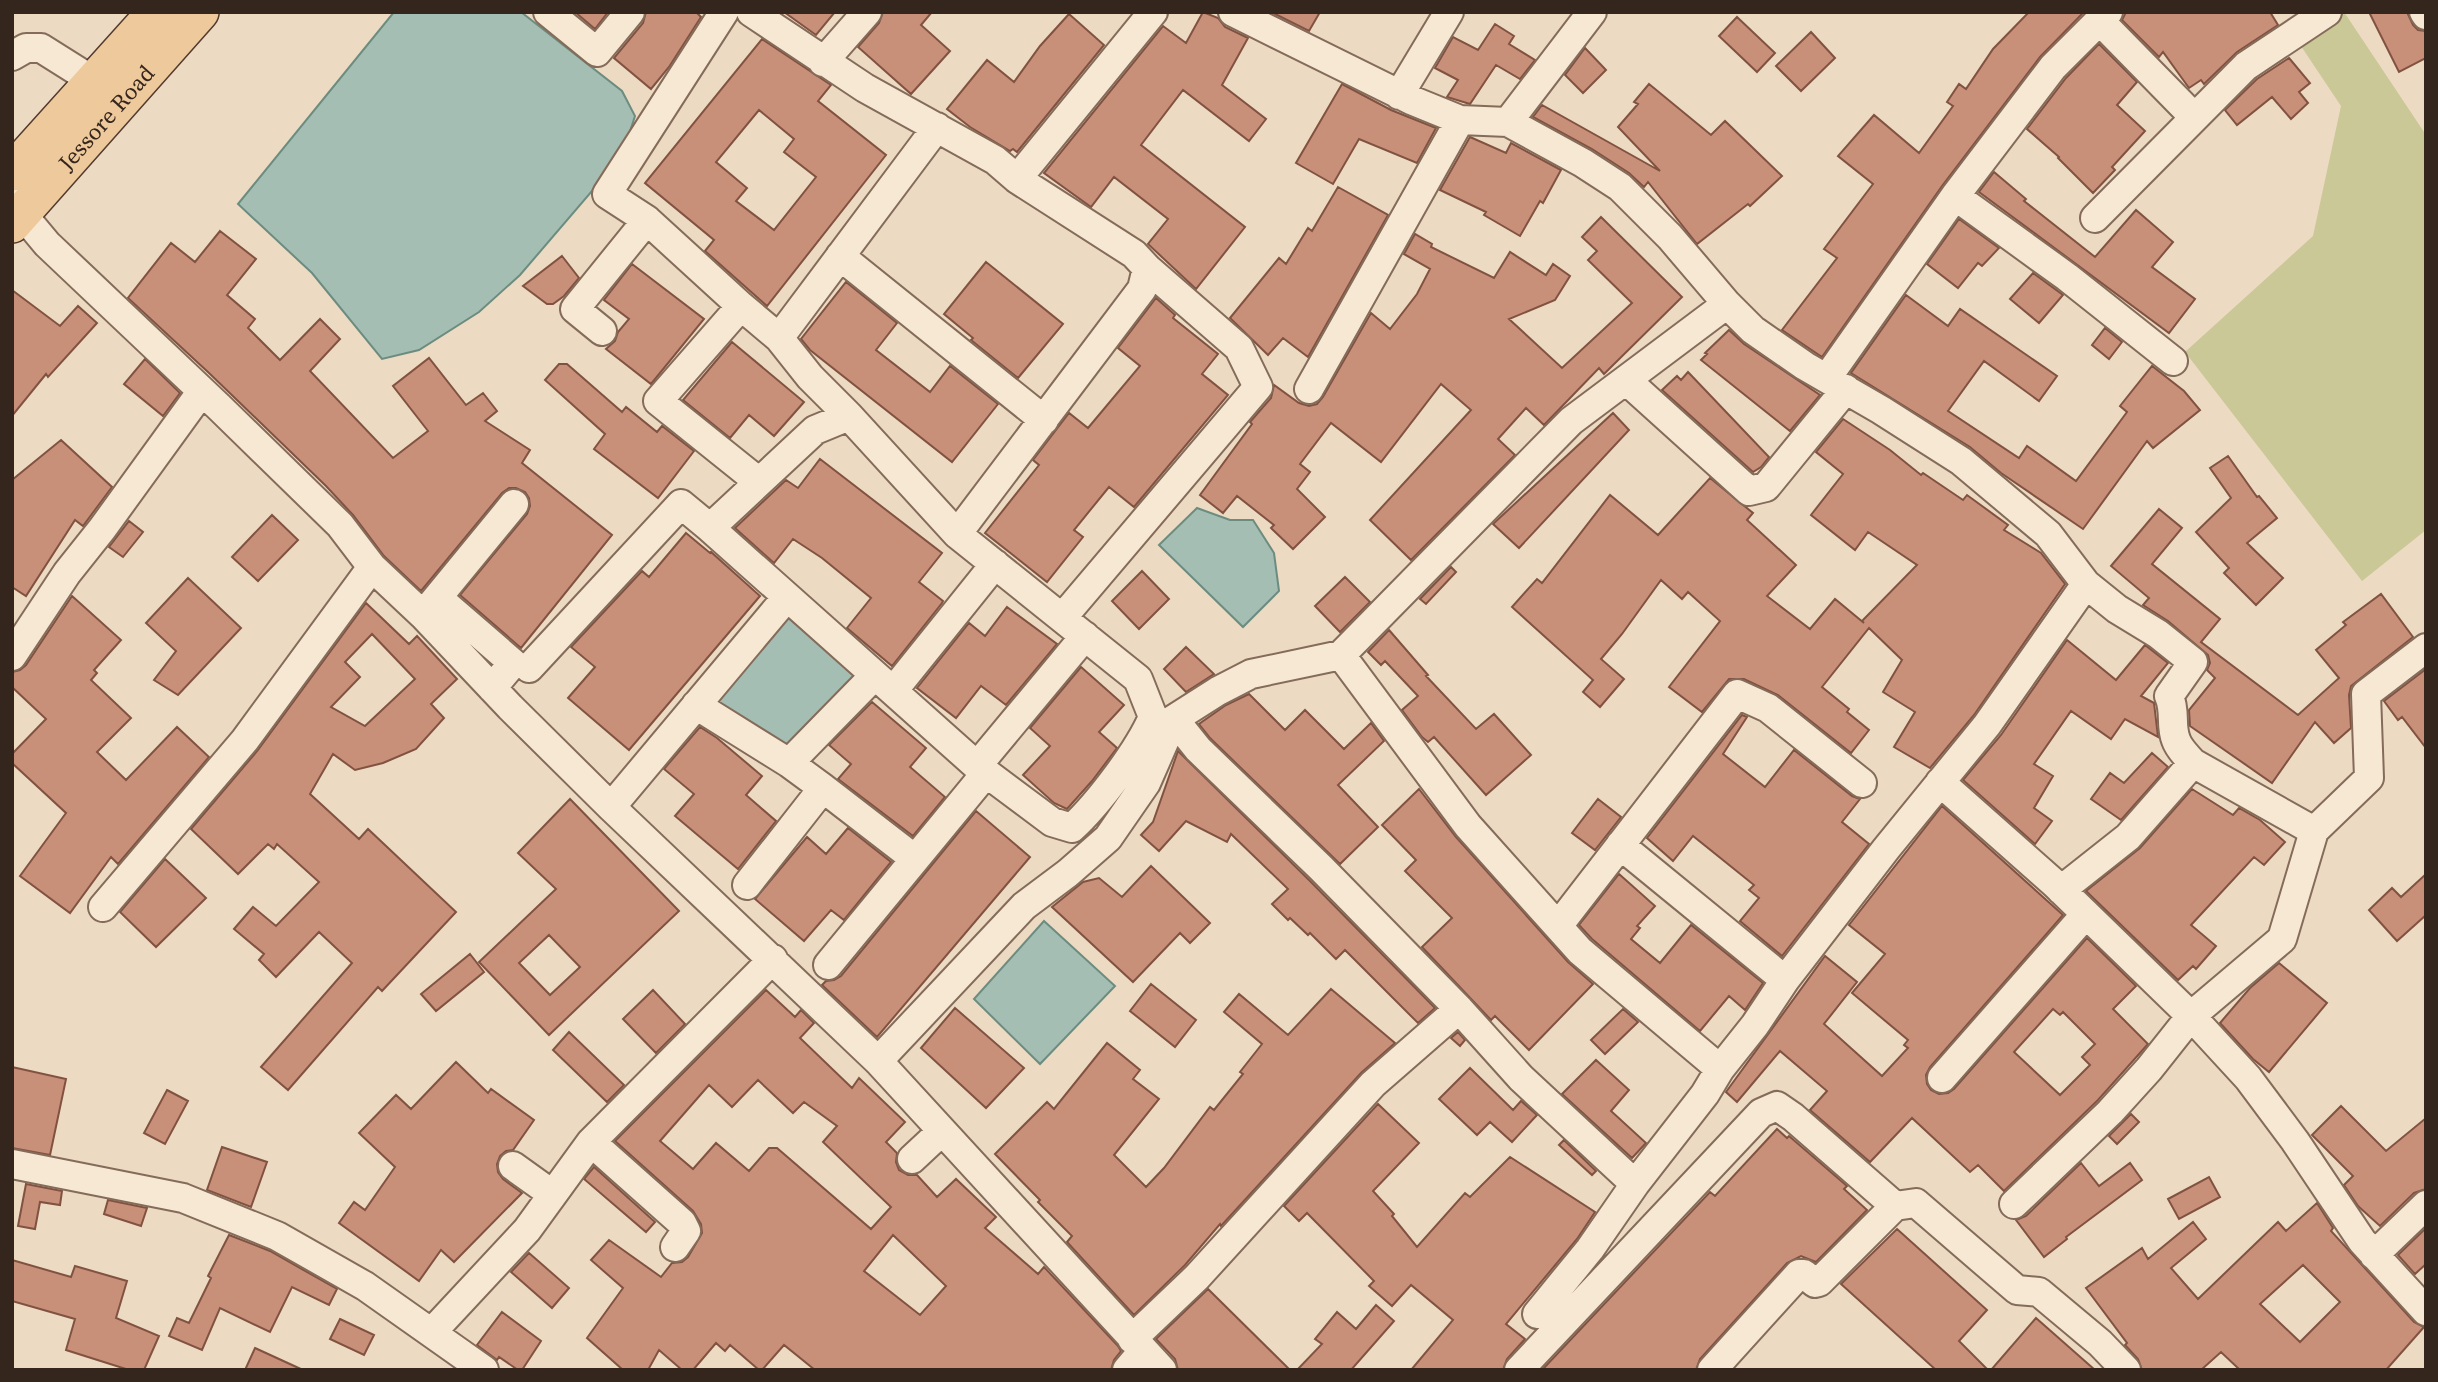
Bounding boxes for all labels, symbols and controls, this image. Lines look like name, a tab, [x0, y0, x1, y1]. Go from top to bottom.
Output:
street label: Jessore Road	[50, 58, 162, 178]

